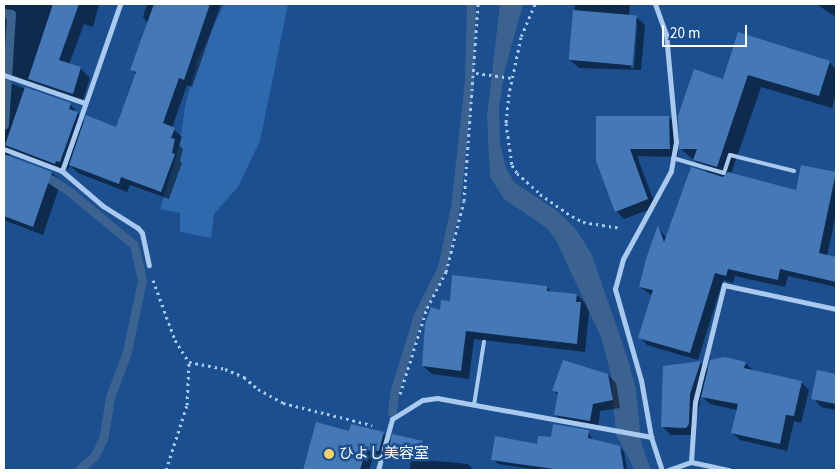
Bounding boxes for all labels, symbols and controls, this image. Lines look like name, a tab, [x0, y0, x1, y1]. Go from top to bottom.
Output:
scale bar	[665, 15, 750, 47]
text: 20 m	[670, 23, 700, 44]
place label: ひよし美容室	[339, 445, 429, 463]
marker: ひよし美容室	[323, 448, 335, 460]

